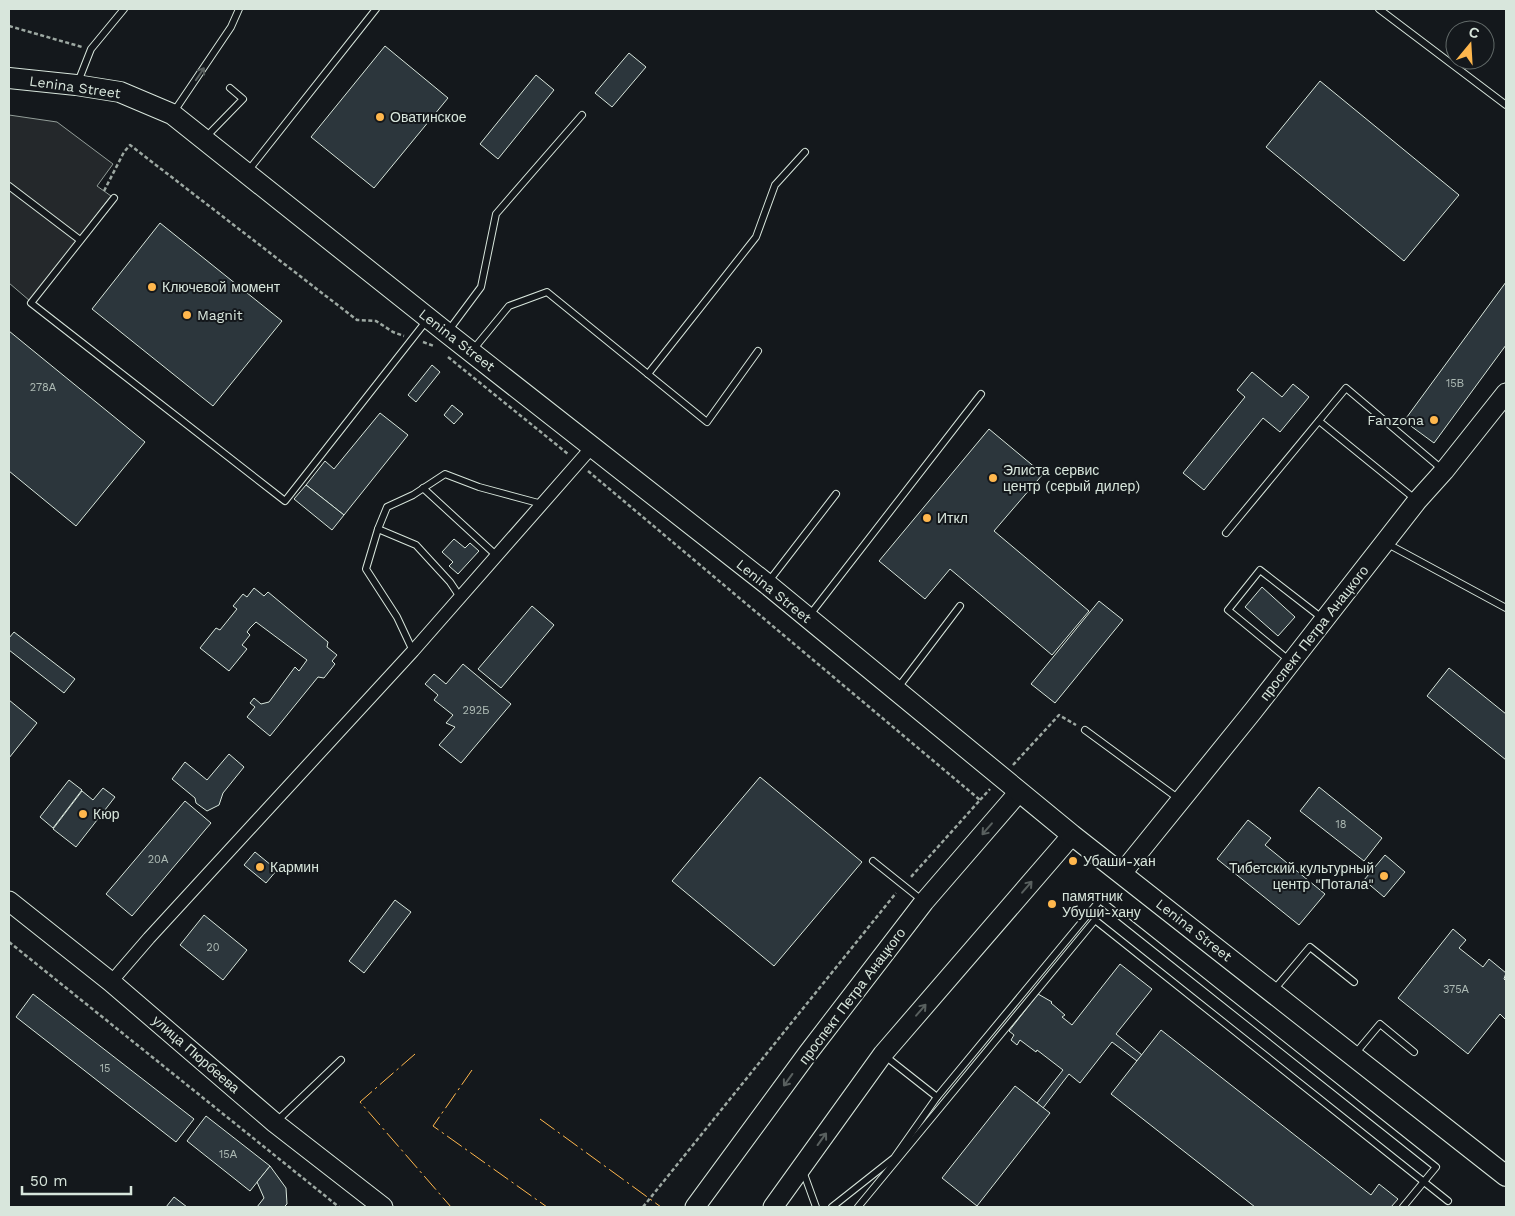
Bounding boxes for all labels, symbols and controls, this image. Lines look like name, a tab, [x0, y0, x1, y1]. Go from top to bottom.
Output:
north arrow	[1445, 20, 1495, 70]
text: С	[1467, 23, 1481, 42]
one-way arrow	[195, 67, 205, 81]
street label: Lenina Street	[28, 73, 122, 101]
place label: Оватинское	[390, 109, 467, 125]
marker: Оватинское	[374, 111, 386, 123]
place label: Ключевой момент	[162, 279, 281, 295]
marker: Ключевой момент	[146, 281, 158, 293]
street label: Lenina Street	[416, 305, 498, 375]
place label: Magnit	[197, 307, 243, 323]
marker: Magnit	[181, 309, 193, 321]
house number: 15В	[1446, 377, 1464, 390]
house number: 278А	[30, 381, 57, 394]
place label: Fanzona	[1367, 412, 1424, 428]
marker: Fanzona	[1428, 414, 1440, 426]
place label: Элиста сервис центр (серый дилер)	[1003, 462, 1140, 494]
marker: Элиста сервис центр (серый дилер)	[987, 472, 999, 484]
place label: Иткл	[937, 510, 968, 526]
marker: Иткл	[921, 512, 933, 524]
street label: Lenina Street	[733, 556, 815, 626]
street label: проспект Петра Анацкого	[1256, 562, 1372, 704]
house number: 292Б	[463, 704, 489, 717]
place label: Кюр	[93, 806, 120, 822]
marker: Кюр	[77, 808, 89, 820]
house number: 18	[1335, 818, 1347, 831]
one-way arrow	[982, 822, 993, 835]
house number: 20А	[148, 853, 169, 866]
place label: Убаши-хан	[1083, 853, 1156, 869]
marker: Убаши-хан	[1067, 855, 1079, 867]
place label: Кармин	[270, 859, 319, 875]
place label: Тибетский культурный центр "Потала"	[1229, 860, 1374, 892]
marker: Кармин	[254, 861, 266, 873]
marker: Тибетский культурный центр "Потала"	[1378, 870, 1390, 882]
one-way arrow	[1021, 881, 1033, 894]
place label: памятник Убуши-хану	[1062, 888, 1141, 920]
street label: Lenina Street	[1153, 895, 1235, 965]
marker: памятник Убуши-хану	[1046, 898, 1058, 910]
street label: проспект Петра Анацкого	[795, 924, 909, 1067]
house number: 20	[206, 941, 220, 954]
house number: 375А	[1443, 983, 1470, 996]
one-way arrow	[915, 1004, 927, 1017]
street label: улица Пюрбеева	[149, 1012, 243, 1096]
house number: 15	[100, 1062, 110, 1075]
one-way arrow	[783, 1073, 794, 1086]
one-way arrow	[817, 1132, 827, 1146]
house number: 15А	[219, 1148, 238, 1161]
scale bar	[22, 1164, 131, 1196]
text: 50 m	[30, 1172, 67, 1190]

